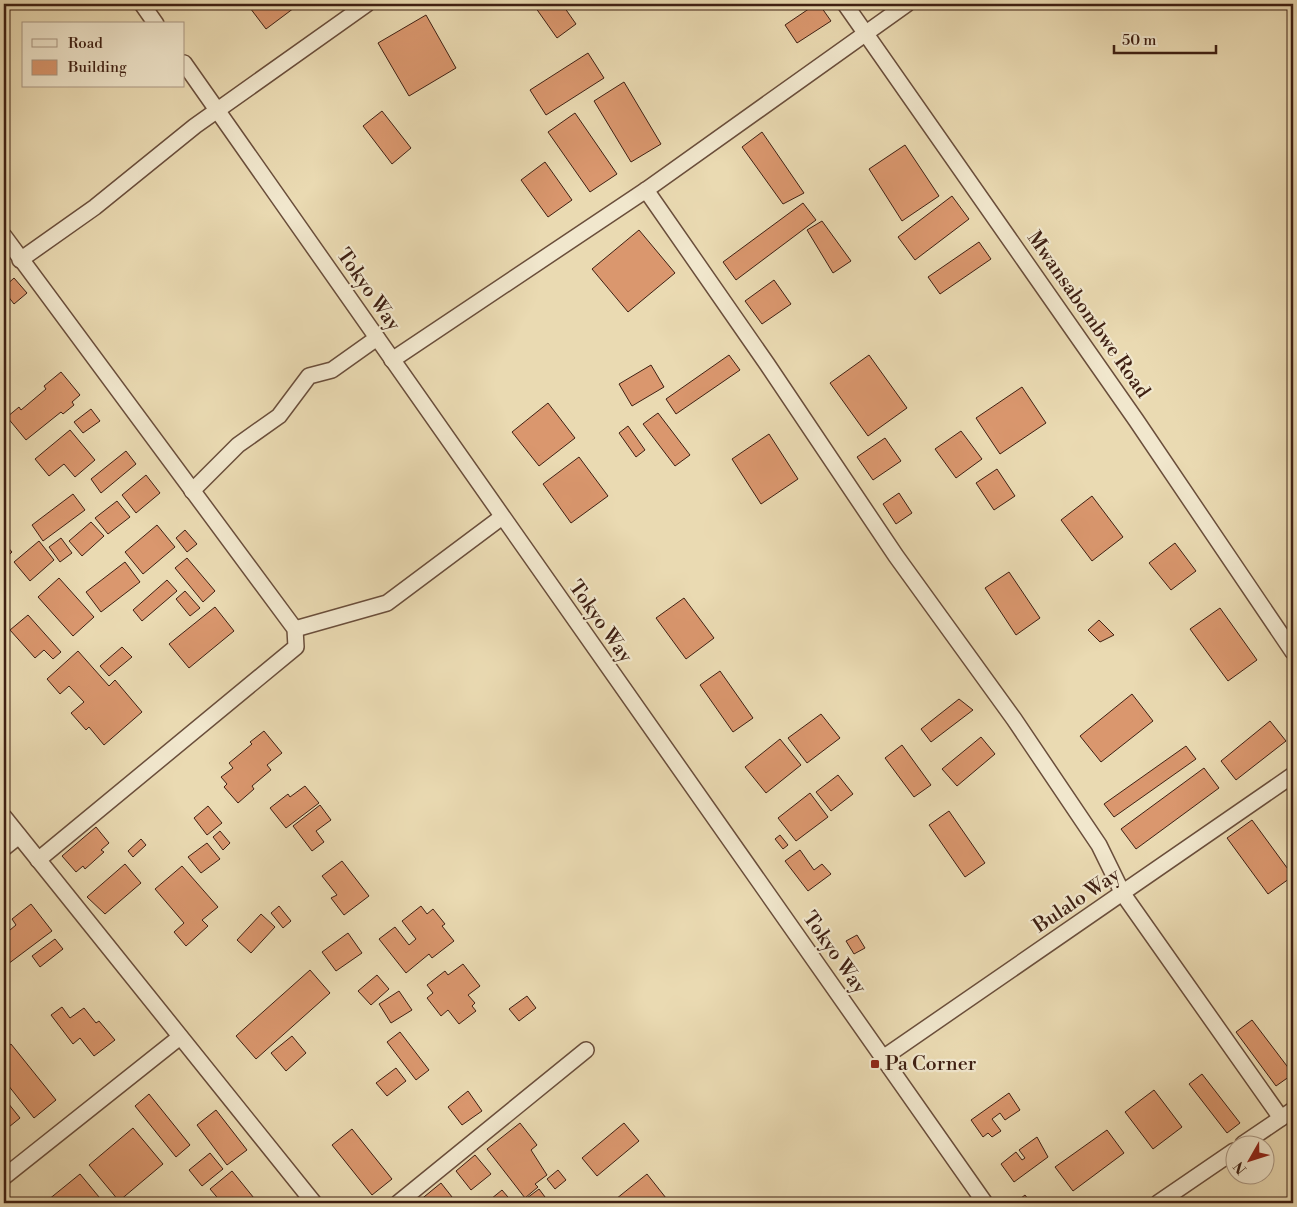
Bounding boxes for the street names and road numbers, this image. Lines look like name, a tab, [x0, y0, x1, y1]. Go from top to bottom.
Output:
street label: Mwansabombwe Road	[1021, 227, 1155, 404]
street label: Tokyo Way	[331, 244, 406, 336]
street label: Tokyo Way	[563, 576, 638, 668]
street label: Bulalo Way	[1028, 863, 1125, 940]
street label: Tokyo Way	[797, 907, 872, 999]

